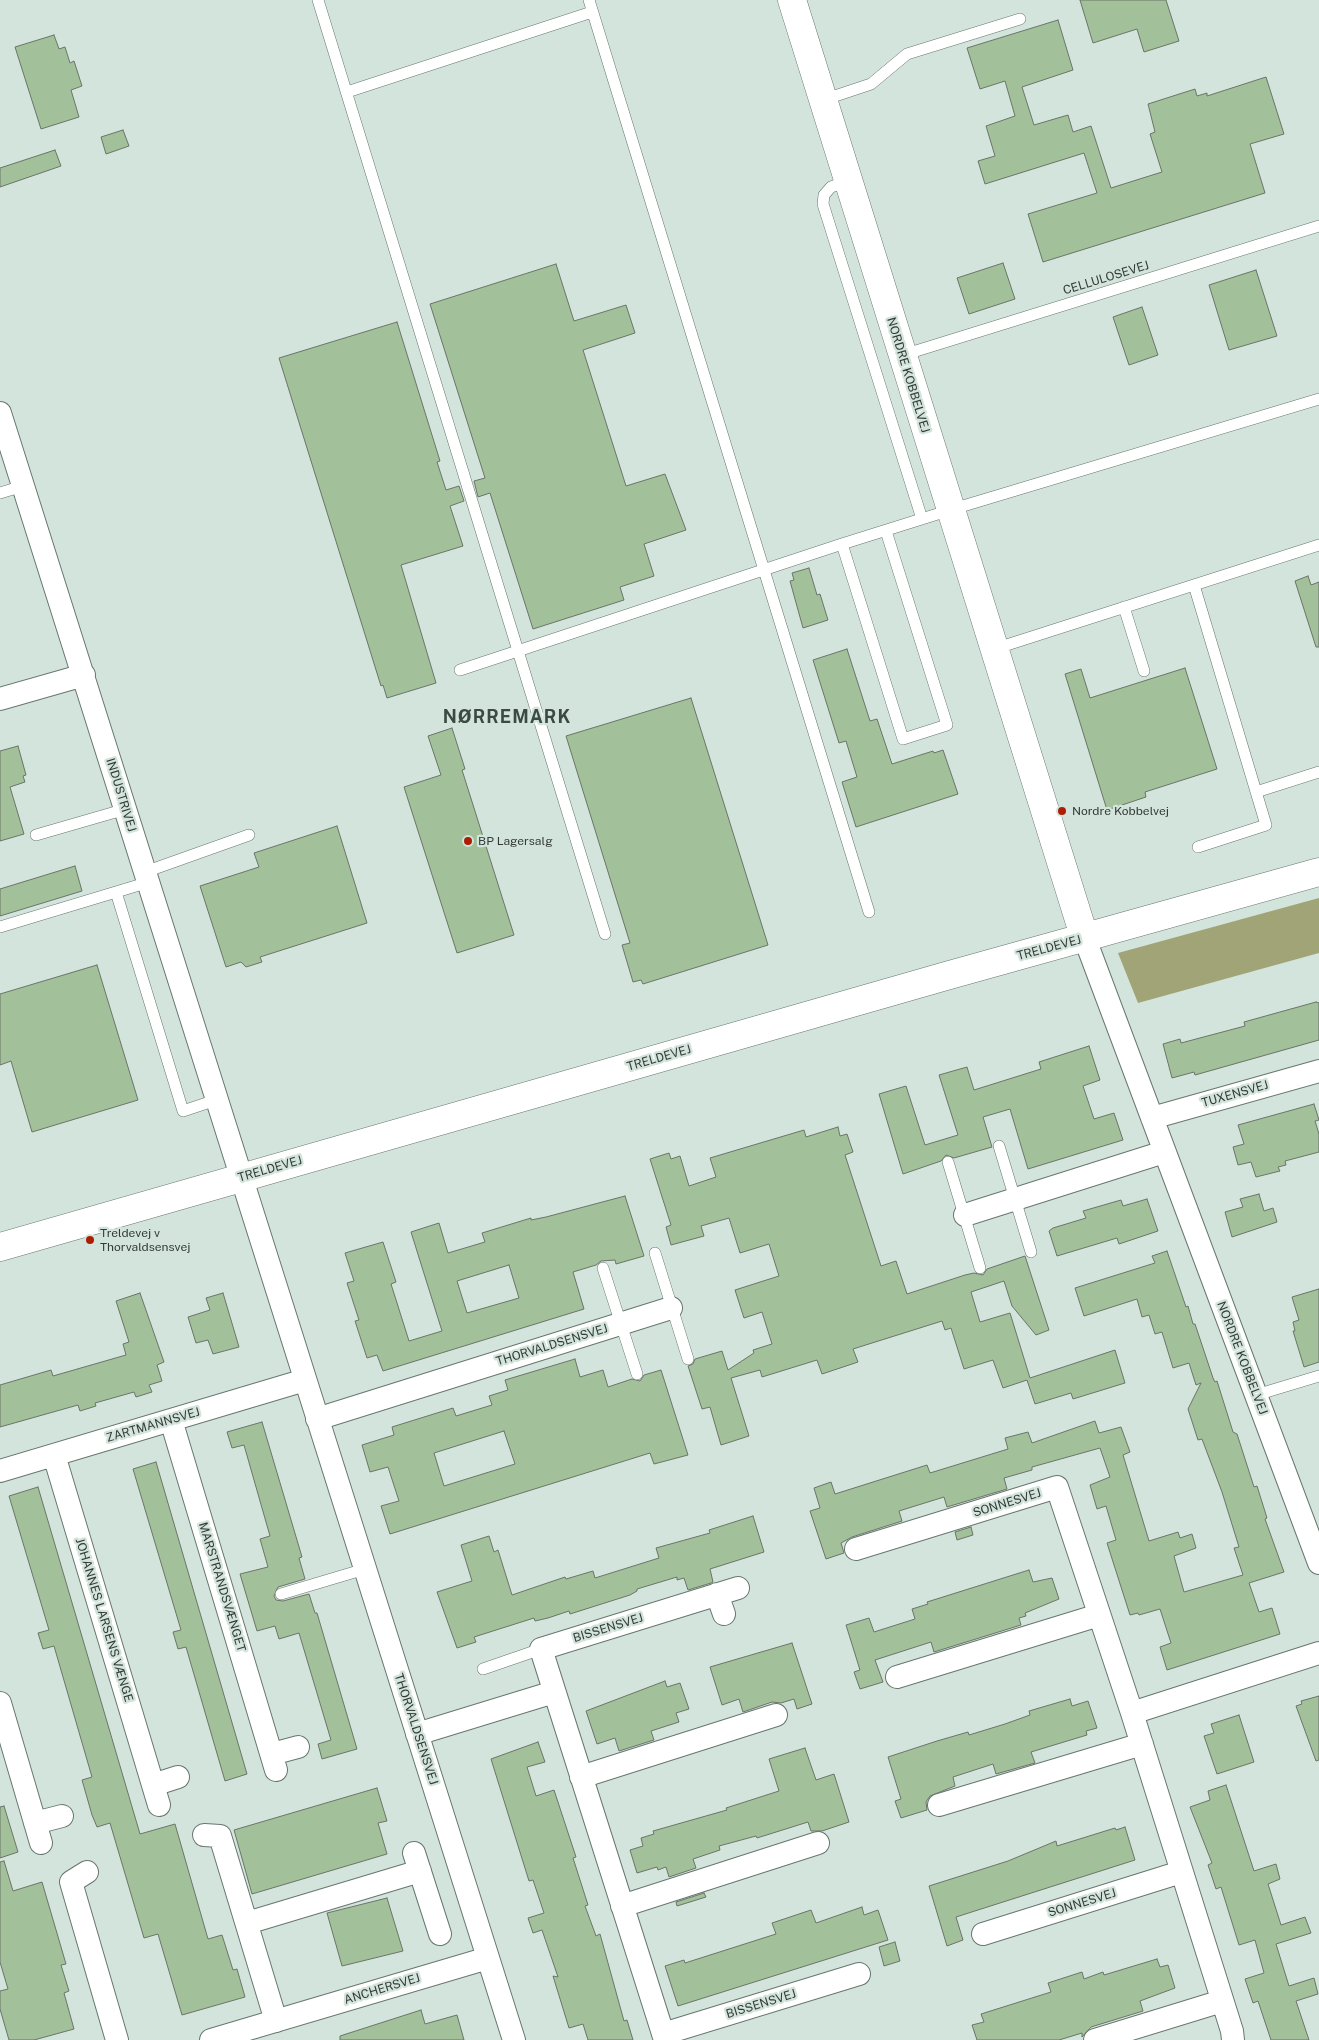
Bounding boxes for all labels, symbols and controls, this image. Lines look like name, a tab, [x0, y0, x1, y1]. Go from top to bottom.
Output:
street label: CELLULOSEVEJ	[1061, 258, 1151, 298]
street label: NORDRE KOBBELVEJ	[884, 315, 932, 435]
district label: NØRREMARK	[442, 706, 572, 728]
street label: INDUSTRIVEJ	[103, 757, 139, 833]
place label: Nordre Kobbelvej	[1072, 804, 1169, 818]
marker: Nordre Kobbelvej	[1056, 805, 1068, 817]
place label: BP Lagersalg	[478, 834, 553, 848]
marker: BP Lagersalg	[462, 835, 474, 847]
street label: TRELDEVEJ	[1015, 933, 1083, 963]
street label: TRELDEVEJ	[625, 1042, 693, 1074]
street label: TUXENSVEJ	[1200, 1078, 1270, 1110]
street label: TRELDEVEJ	[236, 1153, 304, 1185]
place label: Treldevej v Thorvaldsensvej	[100, 1226, 190, 1254]
marker: Treldevej v Thorvaldsensvej	[84, 1234, 96, 1246]
street label: NORDRE KOBBELVEJ	[1214, 1299, 1270, 1417]
street label: THORVALDSENSVEJ	[494, 1321, 610, 1369]
street label: ZARTMANNSVEJ	[105, 1405, 201, 1445]
street label: SONNESVEJ	[971, 1486, 1043, 1520]
street label: MARSTRANDSVÆNGET	[195, 1520, 249, 1654]
street label: JOHANNES LARSENS VÆNGE	[72, 1536, 136, 1704]
street label: BISSENSVEJ	[571, 1611, 645, 1645]
street label: THORVALDSENSVEJ	[391, 1672, 441, 1786]
street label: SONNESVEJ	[1046, 1886, 1118, 1920]
street label: ANCHERSVEJ	[342, 1971, 422, 2007]
street label: BISSENSVEJ	[724, 1987, 798, 2021]

